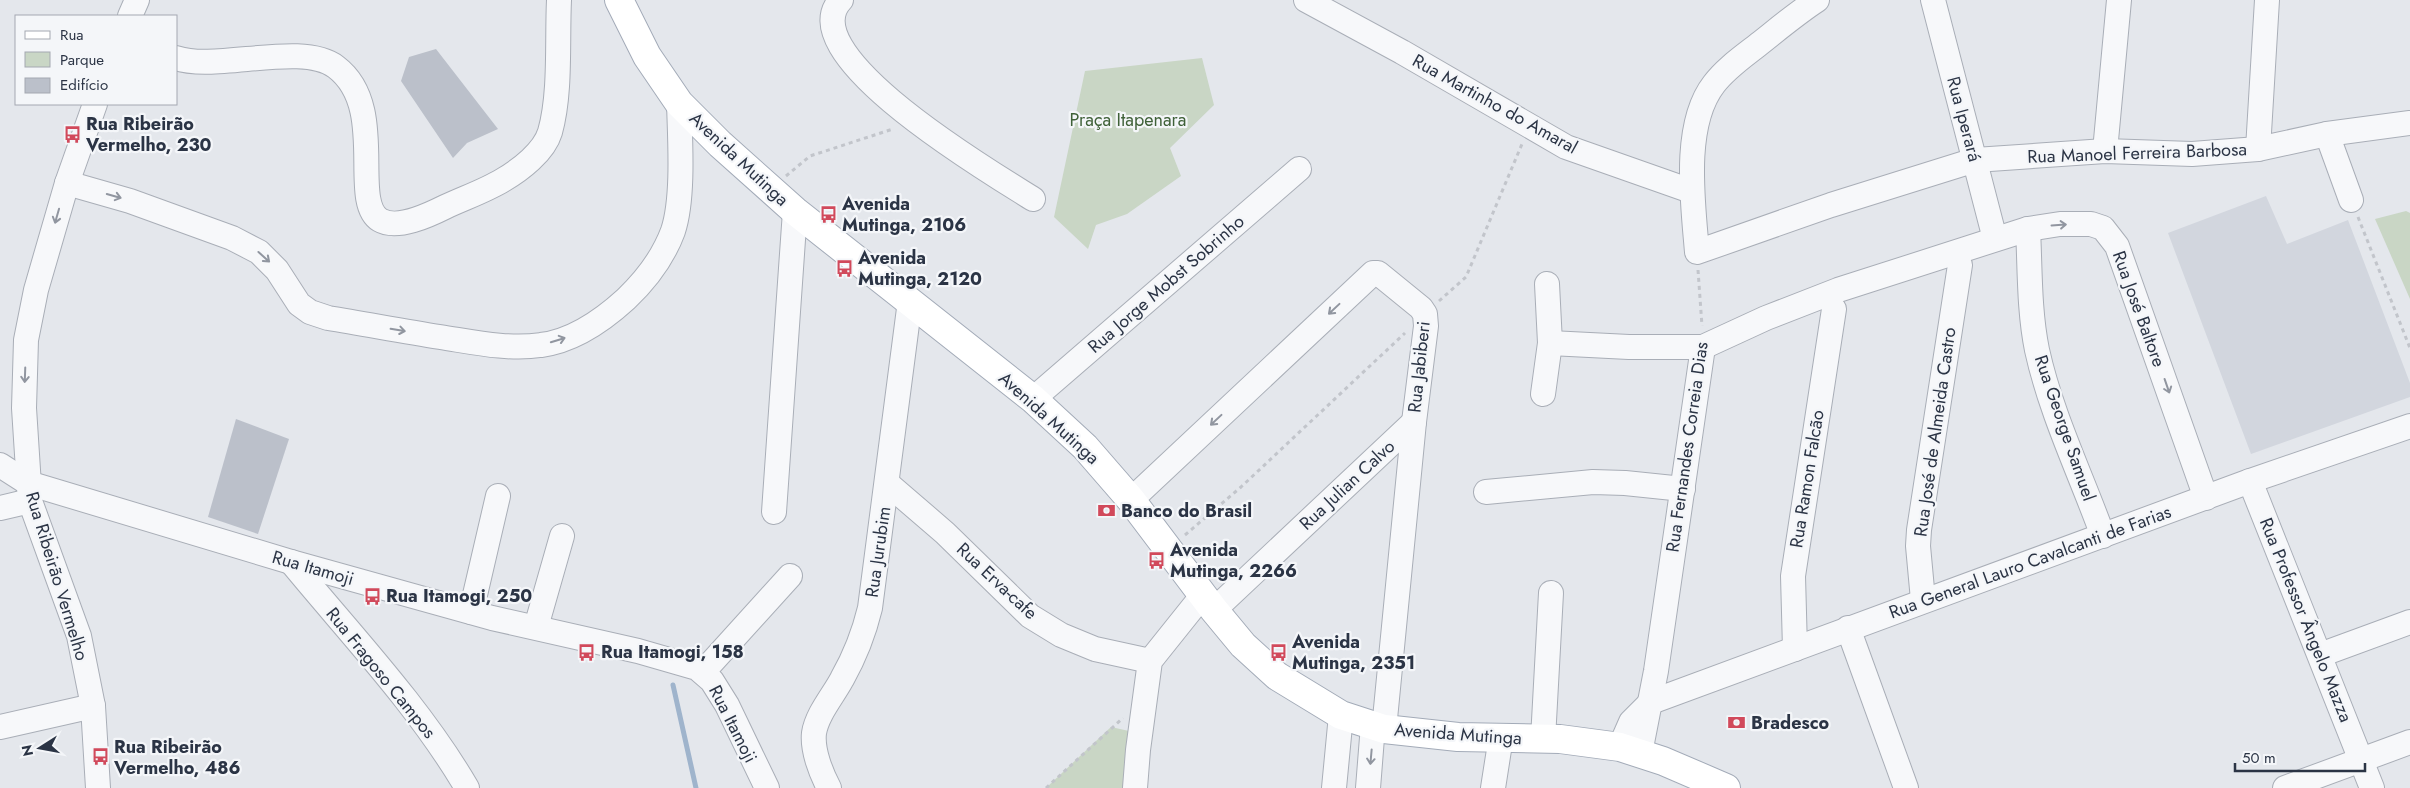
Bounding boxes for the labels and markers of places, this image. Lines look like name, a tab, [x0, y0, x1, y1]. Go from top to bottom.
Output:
place label: Rua Ribeirão Vermelho, 230	[85, 111, 212, 158]
bus stop icon: Rua Ribeirão Vermelho, 230	[62, 124, 82, 144]
place label: Avenida Mutinga, 2106	[841, 191, 966, 238]
bus stop icon: Avenida Mutinga, 2106	[818, 204, 838, 224]
place label: Avenida Mutinga, 2120	[857, 245, 982, 292]
bus stop icon: Avenida Mutinga, 2120	[834, 258, 854, 278]
place label: Banco do Brasil	[1121, 498, 1252, 524]
bank icon: Banco do Brasil	[1097, 501, 1117, 521]
place label: Avenida Mutinga, 2266	[1169, 537, 1297, 584]
bus stop icon: Avenida Mutinga, 2266	[1146, 550, 1166, 570]
place label: Rua Itamogi, 250	[386, 583, 532, 609]
bus stop icon: Rua Itamogi, 250	[362, 586, 382, 606]
place label: Avenida Mutinga, 2351	[1291, 629, 1415, 676]
place label: Rua Itamogi, 158	[601, 639, 744, 665]
bus stop icon: Rua Itamogi, 158	[577, 642, 597, 662]
bus stop icon: Avenida Mutinga, 2351	[1268, 642, 1288, 662]
place label: Bradesco	[1751, 710, 1830, 736]
bank icon: Bradesco	[1727, 713, 1747, 733]
place label: Rua Ribeirão Vermelho, 486	[113, 734, 241, 781]
bus stop icon: Rua Ribeirão Vermelho, 486	[90, 747, 110, 767]

